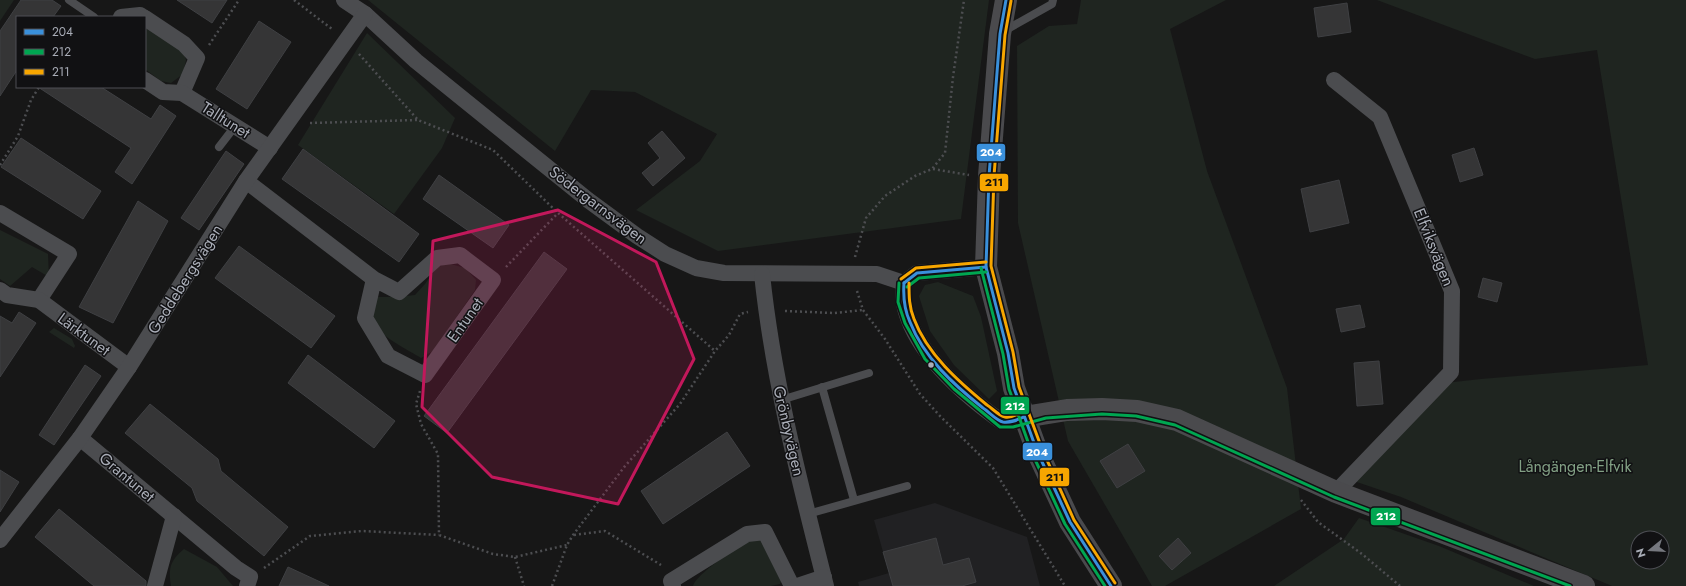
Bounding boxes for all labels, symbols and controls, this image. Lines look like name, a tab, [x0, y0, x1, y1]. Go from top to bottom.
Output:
legend	[16, 16, 146, 88]
text: 204	[52, 23, 73, 41]
text: 212	[52, 43, 71, 61]
text: 211	[52, 63, 70, 81]
street label: Talltunet	[197, 96, 255, 144]
line badge: 204	[976, 143, 1006, 162]
text: 204	[980, 144, 1002, 160]
street label: Södergarnsvägen	[544, 160, 652, 250]
line badge: 211	[979, 173, 1009, 192]
text: 211	[985, 174, 1003, 190]
street label: Elfviksvägen	[1408, 205, 1460, 289]
street label: Geddebergsvägen	[142, 220, 228, 338]
street label: Entunet	[441, 293, 489, 347]
street label: Lärktunet	[53, 307, 115, 361]
unlabelled marker	[926, 360, 936, 370]
street label: Grönbyvägen	[767, 384, 811, 478]
line badge: 212	[1000, 396, 1030, 415]
text: 212	[1005, 398, 1025, 414]
line badge: 204	[1022, 442, 1053, 461]
text: 204	[1026, 444, 1048, 460]
street label: Grantunet	[94, 447, 160, 507]
park label: Långängen-Elfvik	[1518, 455, 1632, 478]
line badge: 211	[1039, 467, 1070, 487]
text: 211	[1046, 469, 1064, 485]
line badge: 212	[1370, 507, 1401, 526]
text: 212	[1376, 508, 1396, 524]
north arrow	[1630, 530, 1670, 570]
text: N	[1632, 546, 1649, 560]

